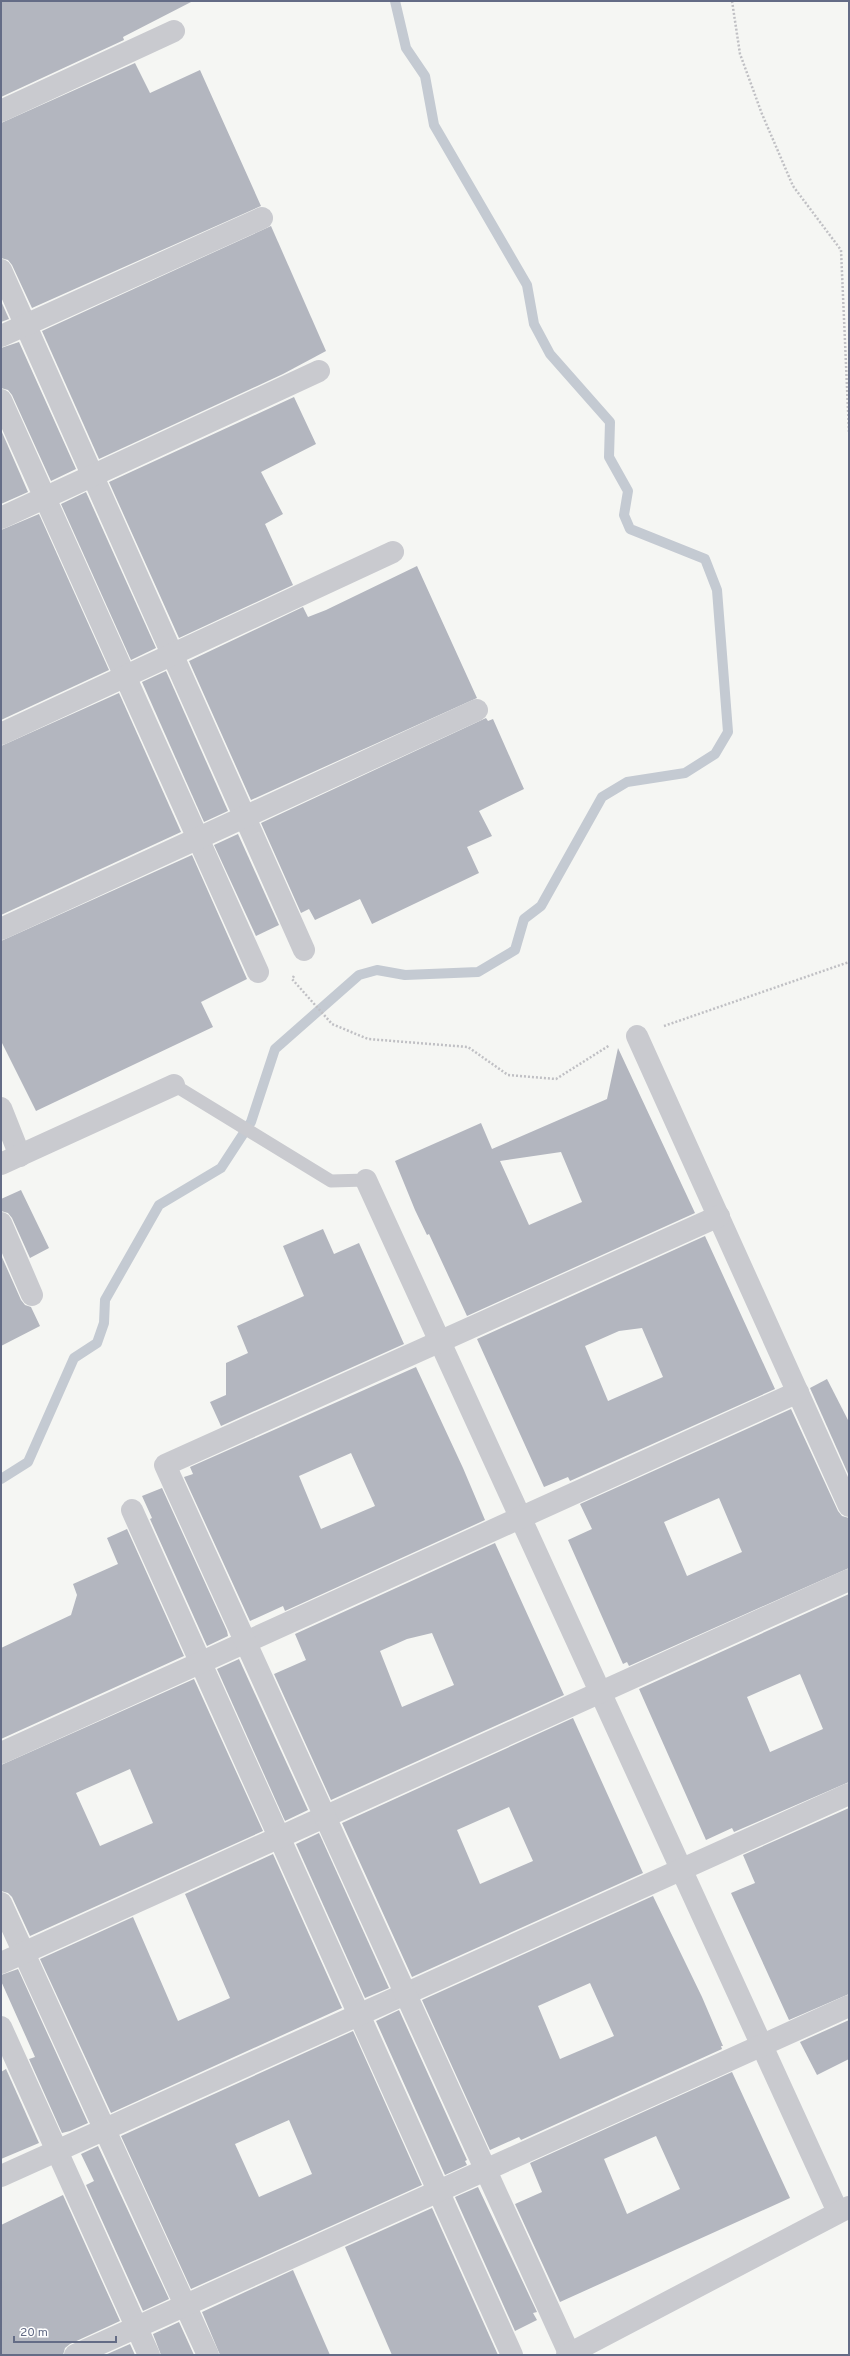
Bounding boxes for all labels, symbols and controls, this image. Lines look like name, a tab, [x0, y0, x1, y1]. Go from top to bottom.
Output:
scale bar	[14, 2318, 116, 2344]
text: 20 m	[20, 2325, 48, 2341]

